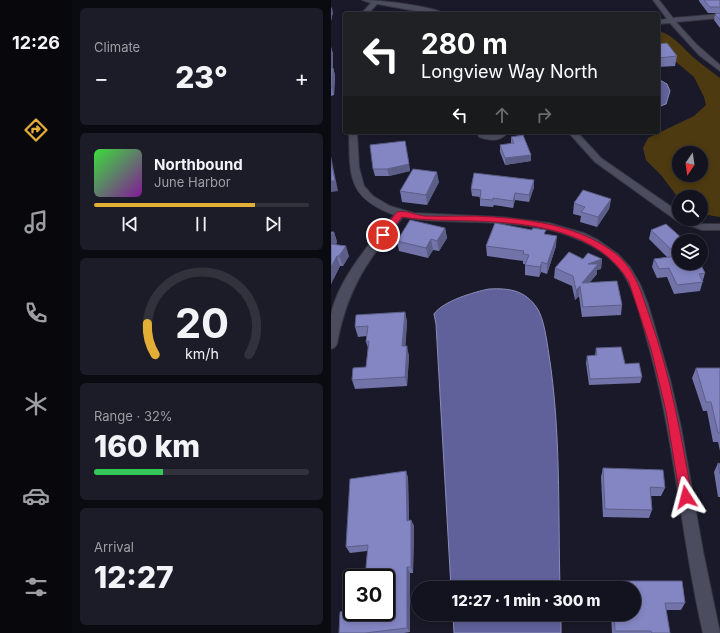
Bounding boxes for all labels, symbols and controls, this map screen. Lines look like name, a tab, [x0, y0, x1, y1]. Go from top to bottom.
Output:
text: 280 m	[421, 27, 508, 61]
icon: left	[355, 28, 407, 80]
text: 12:26	[12, 32, 60, 53]
text: Climate	[94, 39, 140, 55]
text: 23°	[175, 59, 228, 95]
text: Longview Way North	[421, 61, 598, 82]
text: −	[94, 65, 109, 91]
text: +	[294, 65, 309, 91]
icon: left	[449, 104, 471, 126]
icon: ahead	[491, 104, 513, 126]
icon: right	[533, 104, 555, 126]
icon: directions	[22, 116, 50, 144]
north arrow	[672, 146, 708, 182]
map controls	[672, 146, 708, 270]
text: Northbound	[154, 155, 243, 174]
text: June Harbor	[154, 174, 231, 190]
button: search	[672, 190, 708, 226]
icon: music	[22, 208, 50, 236]
icon: previous	[119, 213, 141, 235]
icon: pause	[190, 213, 212, 235]
icon: next	[262, 213, 284, 235]
pin	[366, 218, 400, 252]
icon: arrive	[372, 224, 394, 246]
button: layers	[672, 234, 708, 270]
text: 20	[174, 297, 229, 347]
icon: phone	[22, 299, 50, 327]
text: km/h	[185, 344, 218, 361]
icon: climate	[22, 390, 50, 418]
text: Range · 32%	[94, 408, 173, 424]
text: 160 km	[94, 428, 200, 464]
position arrow	[665, 476, 707, 518]
icon: car	[22, 482, 50, 510]
text: Arrival	[94, 539, 134, 555]
text: 12:27	[94, 559, 174, 595]
speed limit sign: 30	[343, 569, 395, 621]
icon: filters	[22, 573, 50, 601]
text: 12:27 · 1 min · 300 m	[452, 591, 600, 610]

